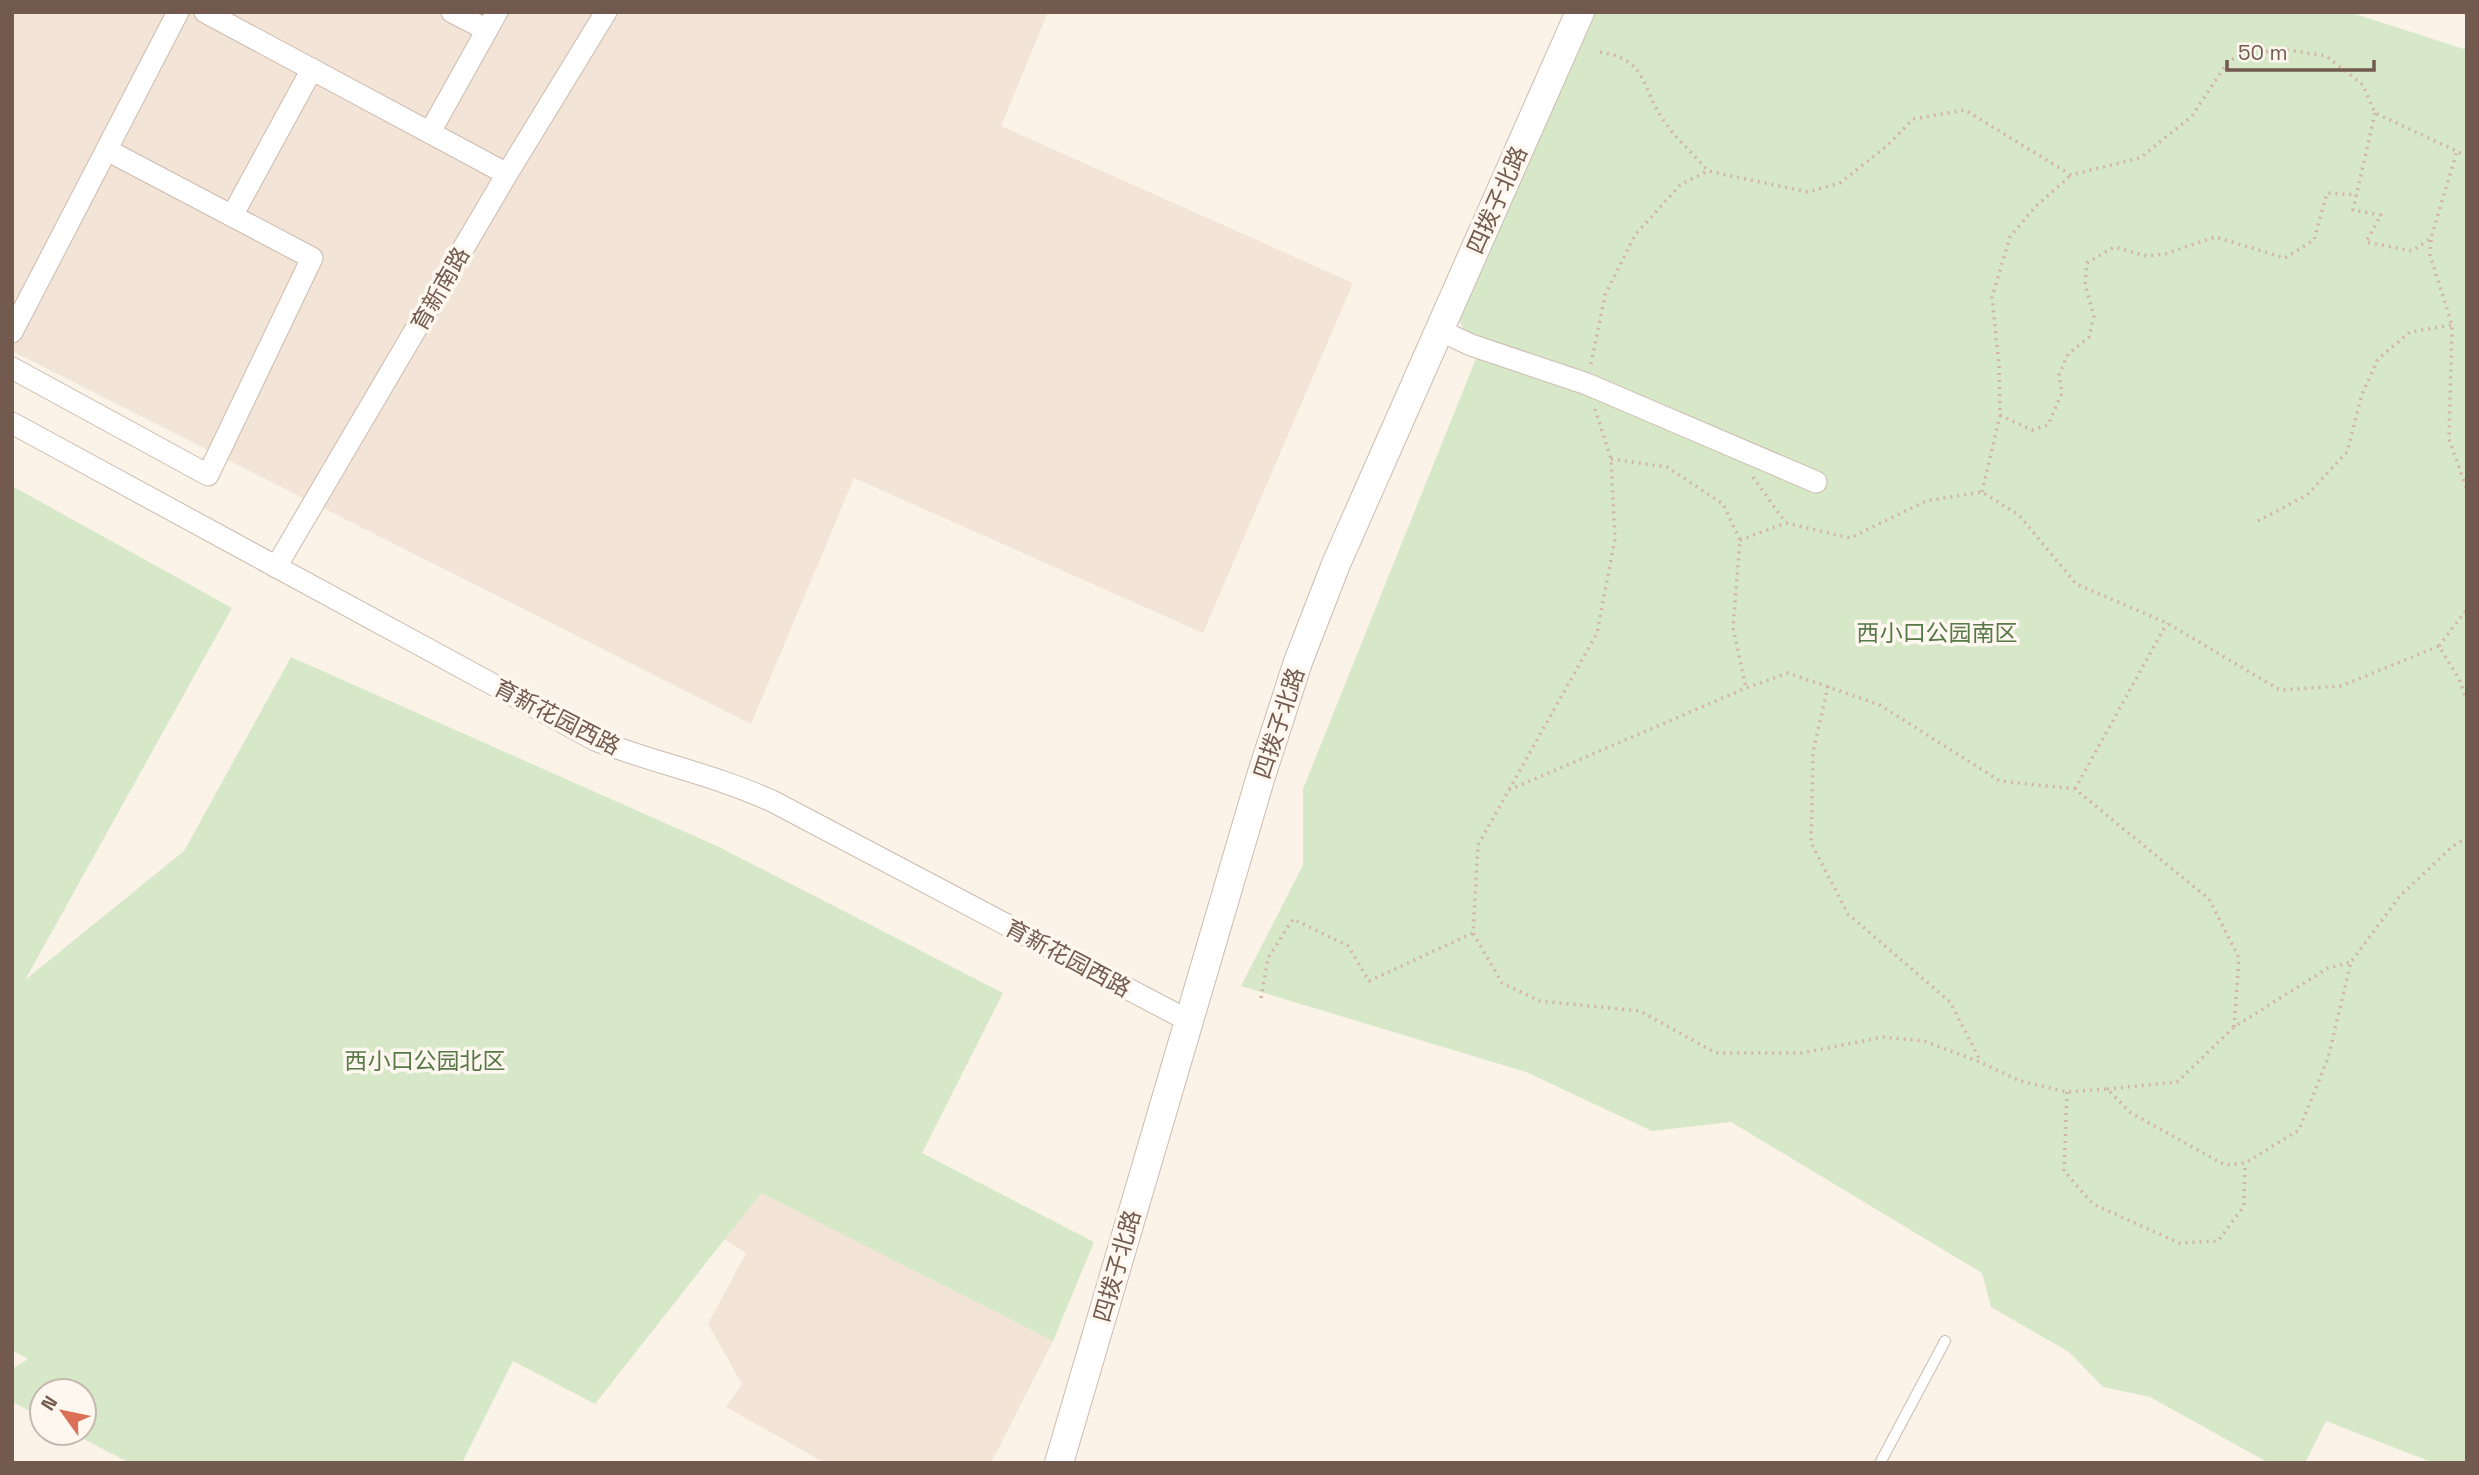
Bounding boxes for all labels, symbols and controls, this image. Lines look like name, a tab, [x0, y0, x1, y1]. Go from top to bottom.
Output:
scale bar	[2227, 28, 2374, 72]
text: 50 m	[2238, 39, 2288, 66]
street label: 四拨子北路	[1460, 141, 1534, 259]
street label: 育新南路	[404, 242, 476, 336]
park label: 西小口公园南区	[1857, 618, 2018, 648]
street label: 四拨子北路	[1247, 664, 1311, 782]
street label: 育新花园西路	[489, 672, 625, 762]
street label: 育新花园西路	[1000, 912, 1136, 1004]
park label: 西小口公园北区	[345, 1046, 506, 1076]
street label: 四拨子北路	[1087, 1207, 1147, 1325]
north arrow	[28, 1377, 98, 1447]
text: N	[35, 1391, 63, 1415]

